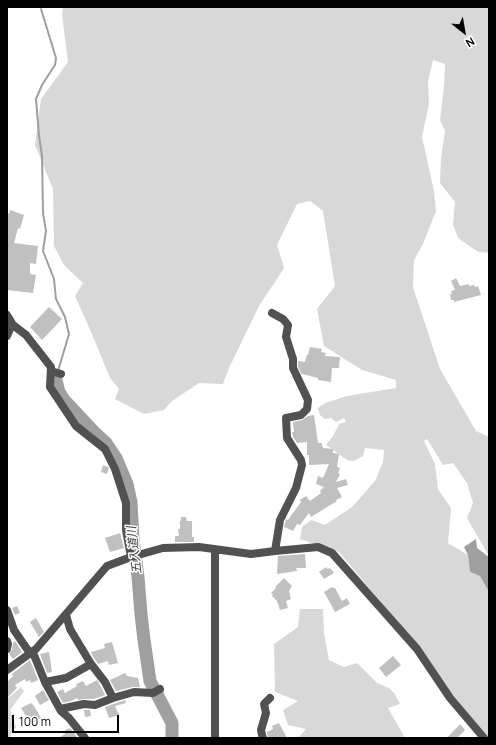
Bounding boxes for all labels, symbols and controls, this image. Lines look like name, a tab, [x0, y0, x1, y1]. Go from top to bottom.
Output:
north arrow	[444, 12, 484, 52]
text: N	[463, 34, 478, 51]
water label: 五入道川	[125, 525, 145, 575]
scale bar	[14, 707, 121, 733]
text: 100 m	[19, 713, 51, 730]

